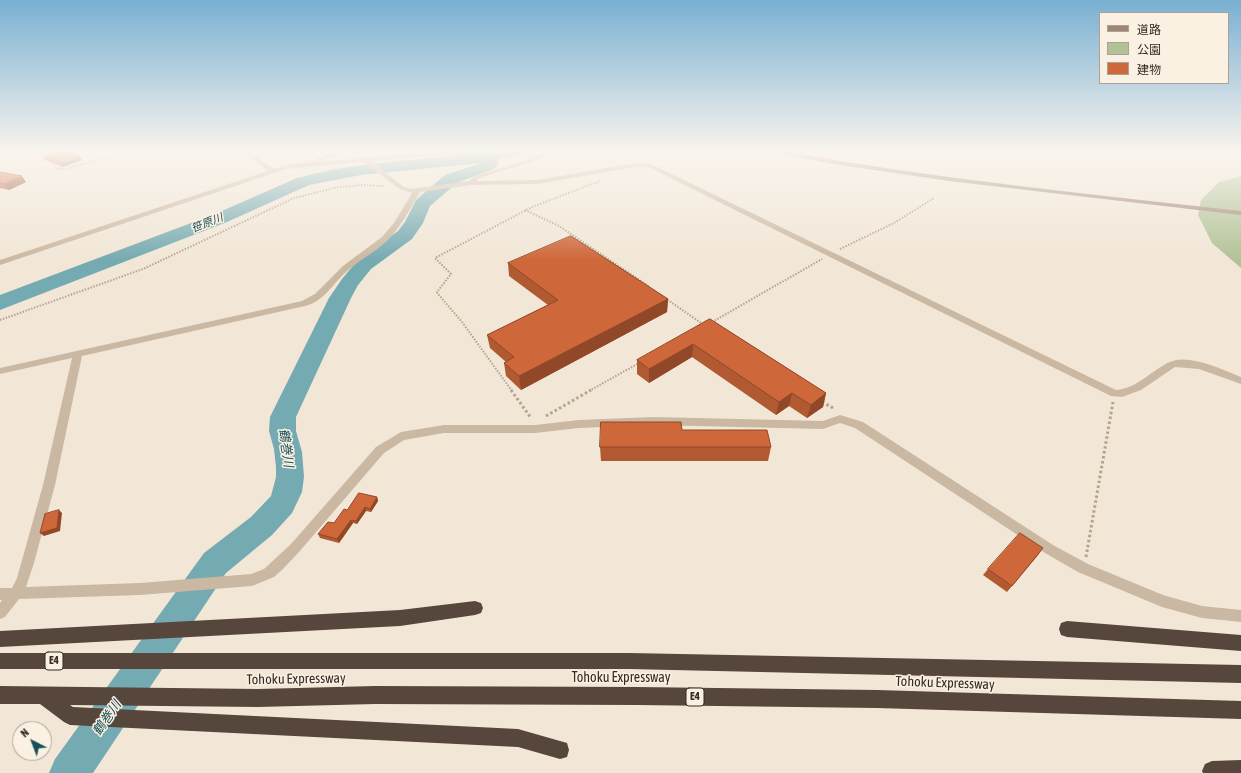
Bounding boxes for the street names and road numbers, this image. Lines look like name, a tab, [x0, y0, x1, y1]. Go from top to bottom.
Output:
road number: E4	[45, 652, 63, 670]
street label: Tohoku Expressway	[246, 670, 346, 688]
street label: Tohoku Expressway	[571, 670, 671, 686]
street label: Tohoku Expressway	[895, 673, 995, 693]
road number: E4	[686, 688, 704, 706]

